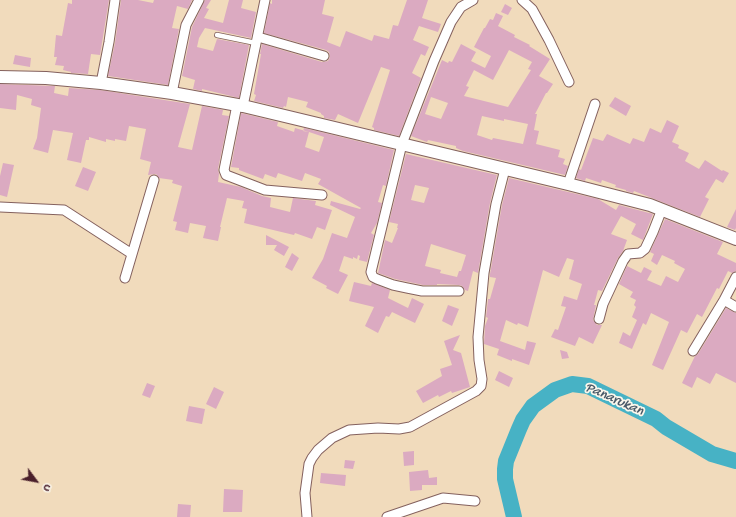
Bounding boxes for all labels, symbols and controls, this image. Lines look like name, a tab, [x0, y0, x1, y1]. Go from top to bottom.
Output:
water label: Panarukan	[582, 380, 646, 420]
north arrow	[16, 461, 56, 501]
text: U	[39, 481, 53, 493]

